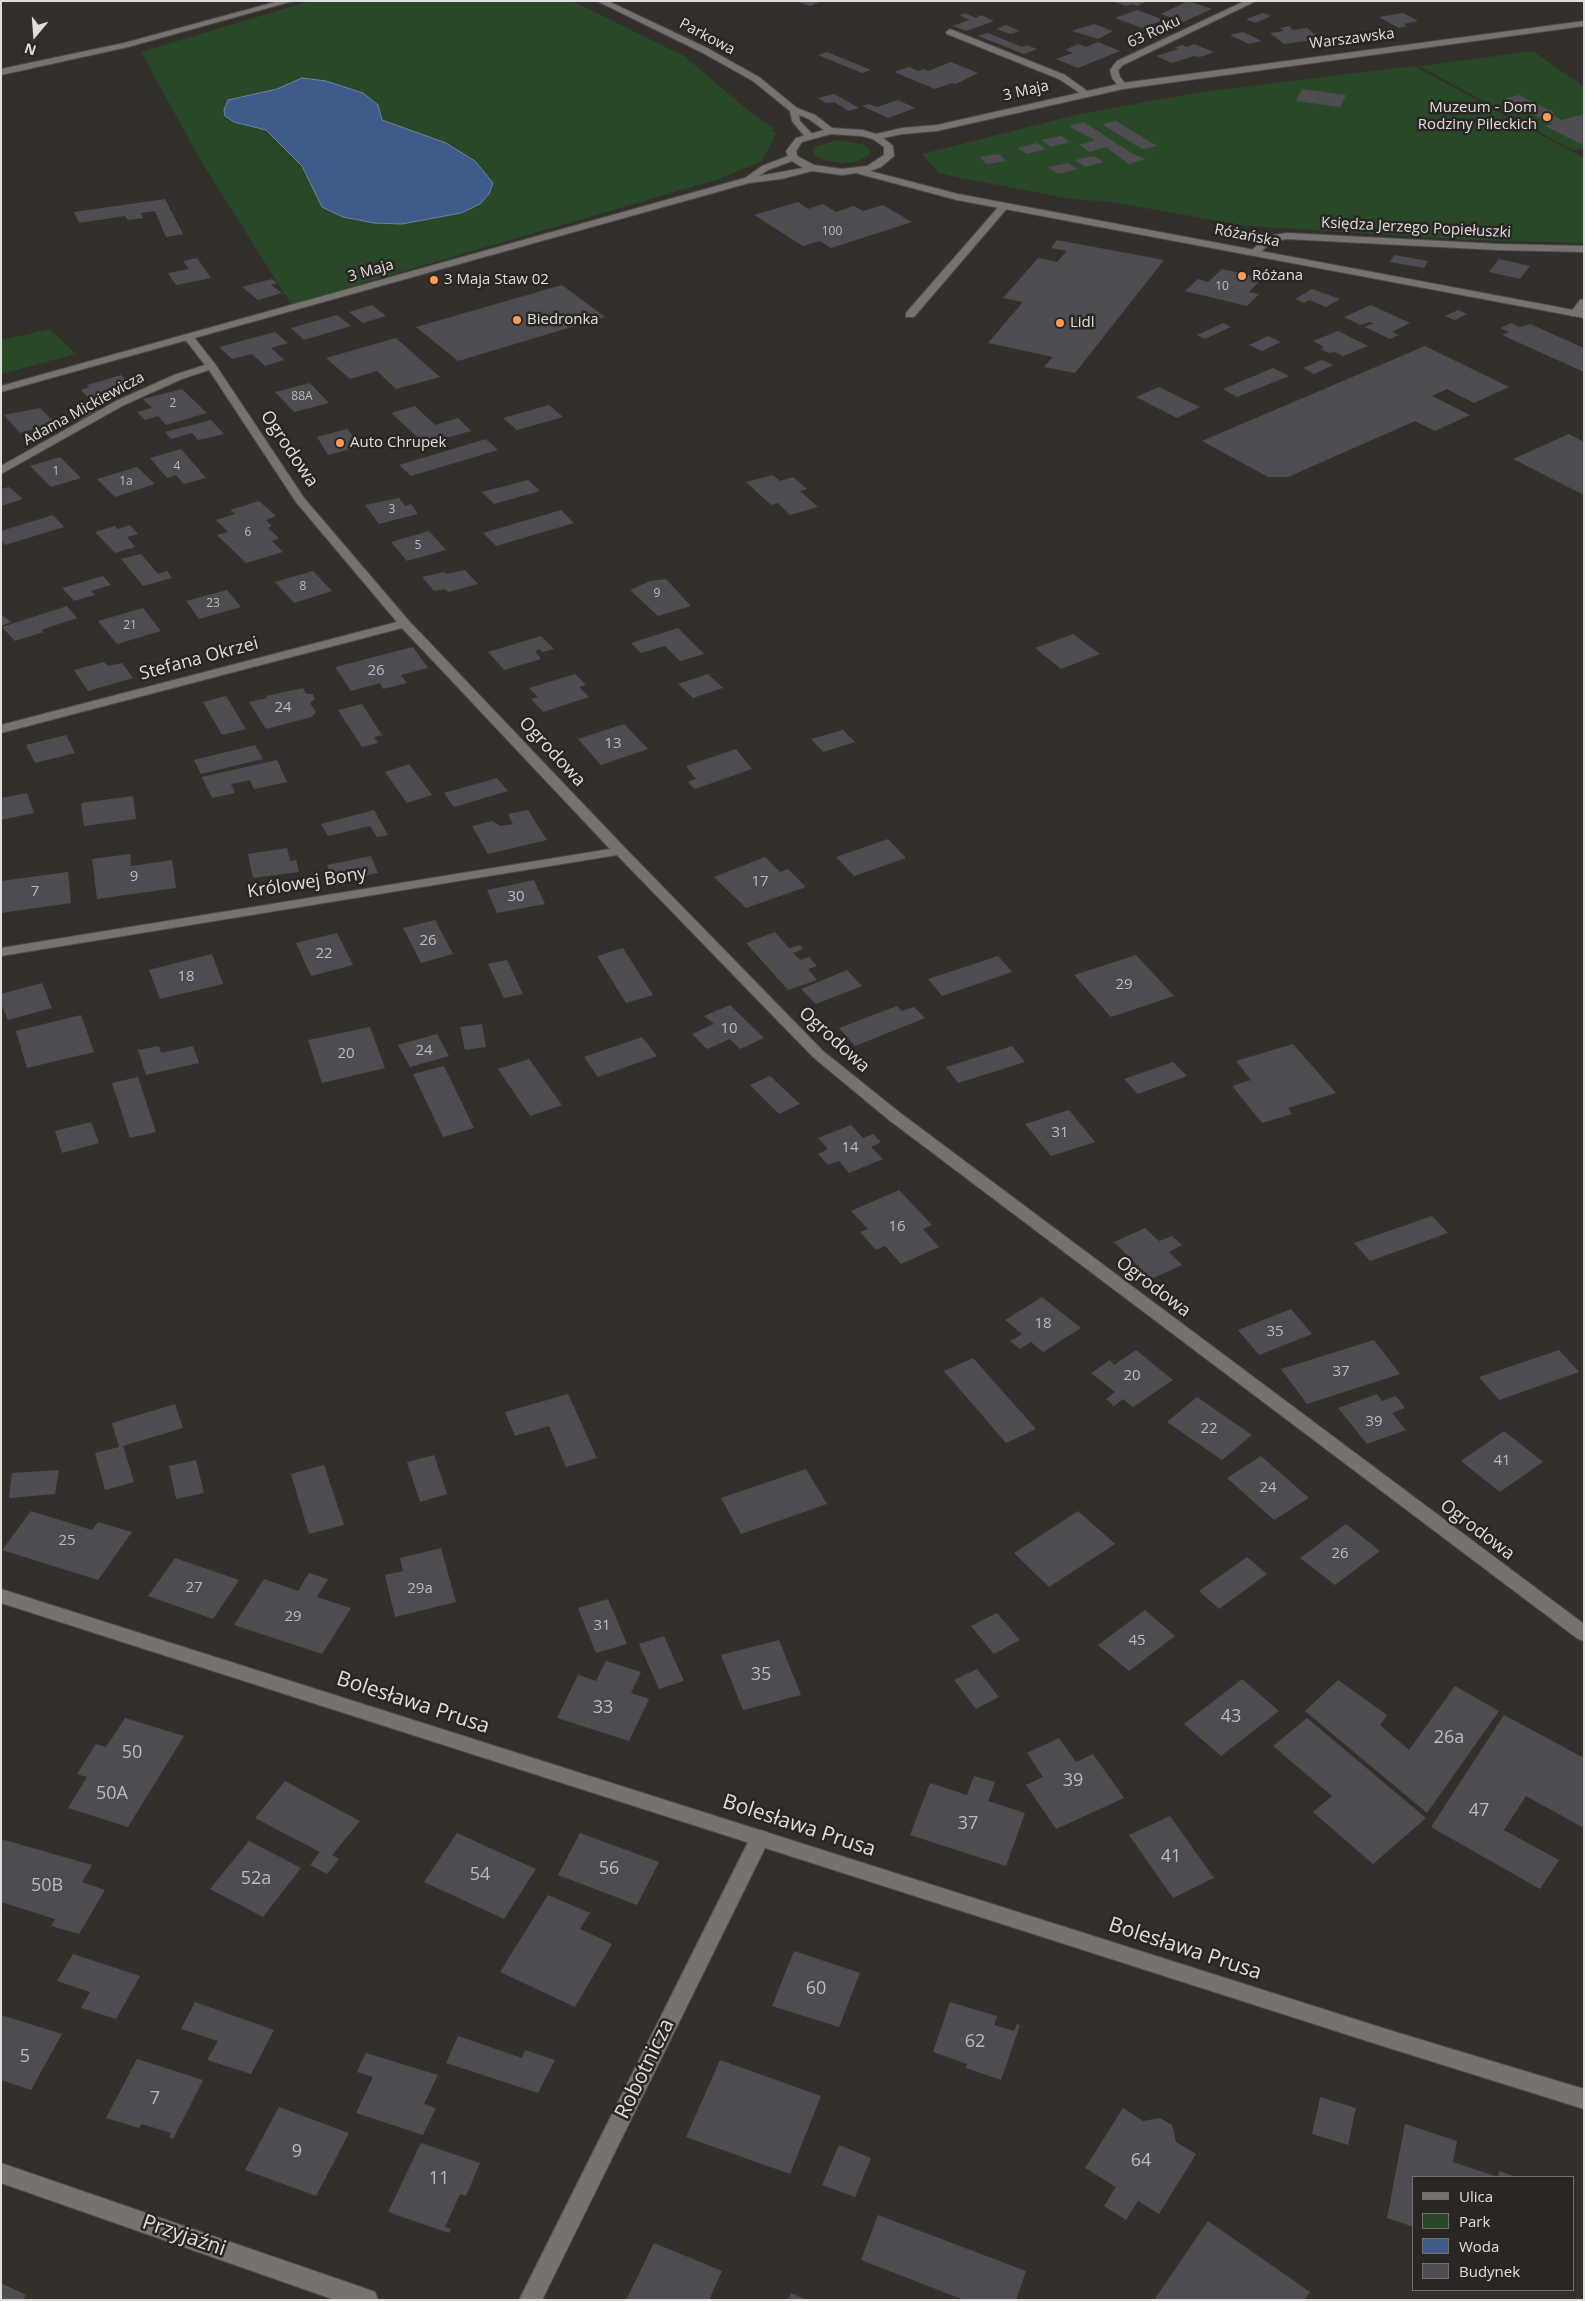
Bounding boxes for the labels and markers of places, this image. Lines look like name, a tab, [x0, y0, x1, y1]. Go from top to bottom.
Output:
place label: Muzeum - Dom Rodziny Pileckich	[1418, 99, 1537, 134]
marker: Muzeum - Dom Rodziny Pileckich	[1541, 111, 1553, 123]
place label: Różana	[1252, 267, 1303, 285]
marker: Różana	[1236, 270, 1248, 282]
place label: 3 Maja Staw 02	[444, 271, 549, 289]
marker: 3 Maja Staw 02	[428, 274, 440, 286]
place label: Biedronka	[527, 311, 599, 329]
marker: Biedronka	[511, 314, 523, 326]
place label: Lidl	[1070, 314, 1095, 332]
marker: Lidl	[1054, 317, 1066, 329]
place label: Auto Chrupek	[350, 434, 446, 452]
marker: Auto Chrupek	[334, 437, 346, 449]

